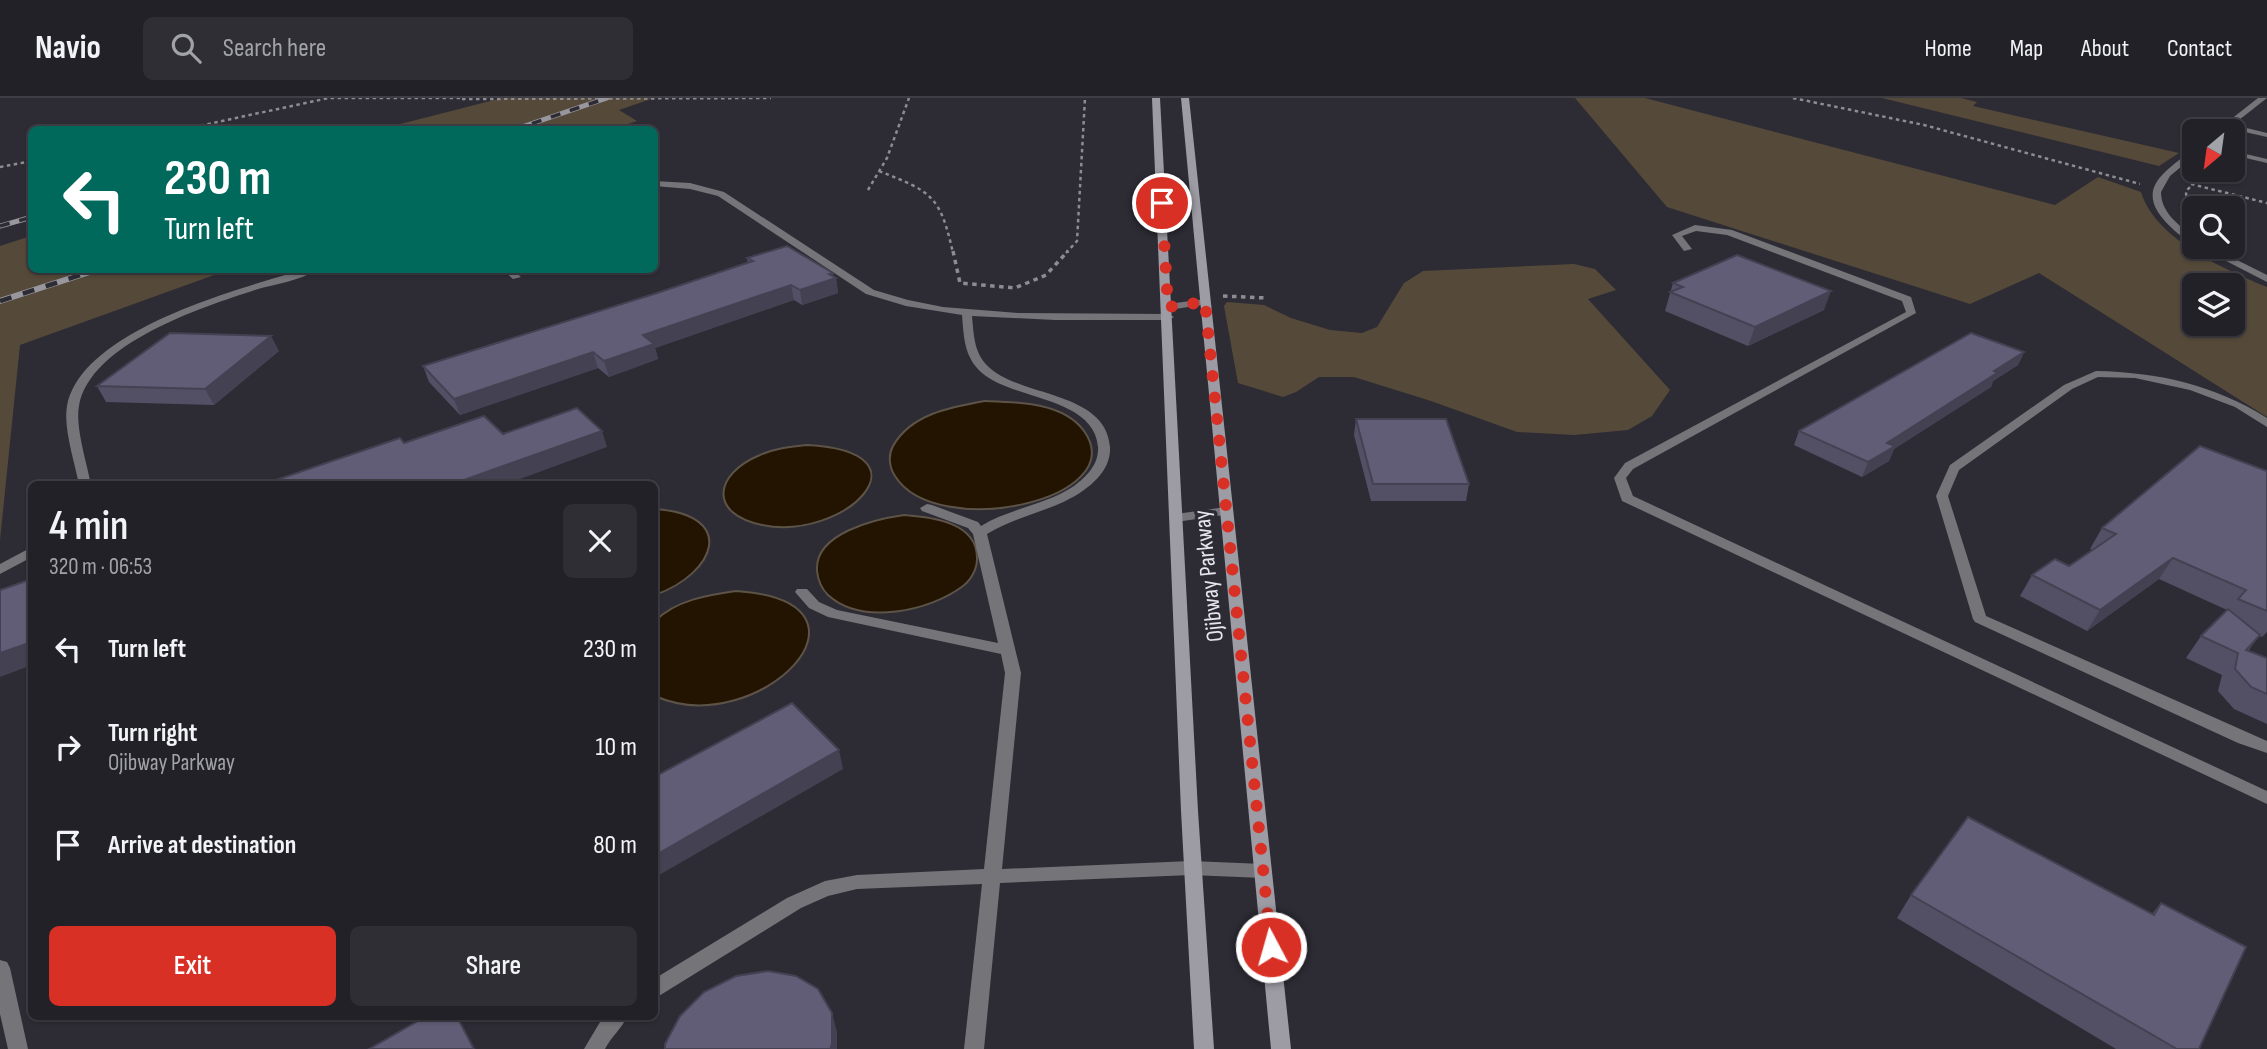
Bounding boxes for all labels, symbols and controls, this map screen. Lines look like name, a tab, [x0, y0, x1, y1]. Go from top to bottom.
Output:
search box	[143, 17, 633, 80]
text: Navio	[35, 28, 101, 68]
icon: search	[167, 29, 205, 67]
text: Search here	[223, 33, 326, 64]
text: Home	[1924, 34, 1972, 63]
text: Map	[2010, 34, 2043, 63]
text: About	[2081, 34, 2129, 63]
text: Contact	[2167, 34, 2232, 63]
north arrow	[2182, 119, 2245, 182]
map controls	[2182, 119, 2245, 336]
text: 230 m	[164, 150, 271, 209]
icon: left	[49, 154, 140, 245]
pin	[1132, 173, 1192, 233]
icon: arrive	[1143, 184, 1181, 222]
button: search	[2182, 196, 2245, 259]
text: Turn left	[164, 210, 254, 249]
button: layers	[2182, 273, 2245, 336]
text: 4 min	[49, 501, 128, 552]
button: close	[563, 504, 637, 578]
street label: Ojibway Parkway	[1187, 509, 1230, 643]
text: 320 m · 06:53	[49, 553, 152, 581]
icon: left	[49, 630, 87, 668]
text: Turn left	[108, 634, 186, 665]
text: 230 m	[583, 634, 637, 665]
text: Turn right	[108, 718, 197, 749]
icon: right	[49, 728, 87, 766]
text: 10 m	[595, 732, 637, 763]
text: Ojibway Parkway	[108, 749, 235, 777]
icon: arrive	[49, 826, 87, 864]
text: Arrive at destination	[108, 830, 296, 861]
text: 80 m	[593, 830, 637, 861]
position arrow	[1234, 910, 1308, 984]
button: Exit	[49, 926, 336, 1006]
button: Share	[350, 926, 637, 1006]

